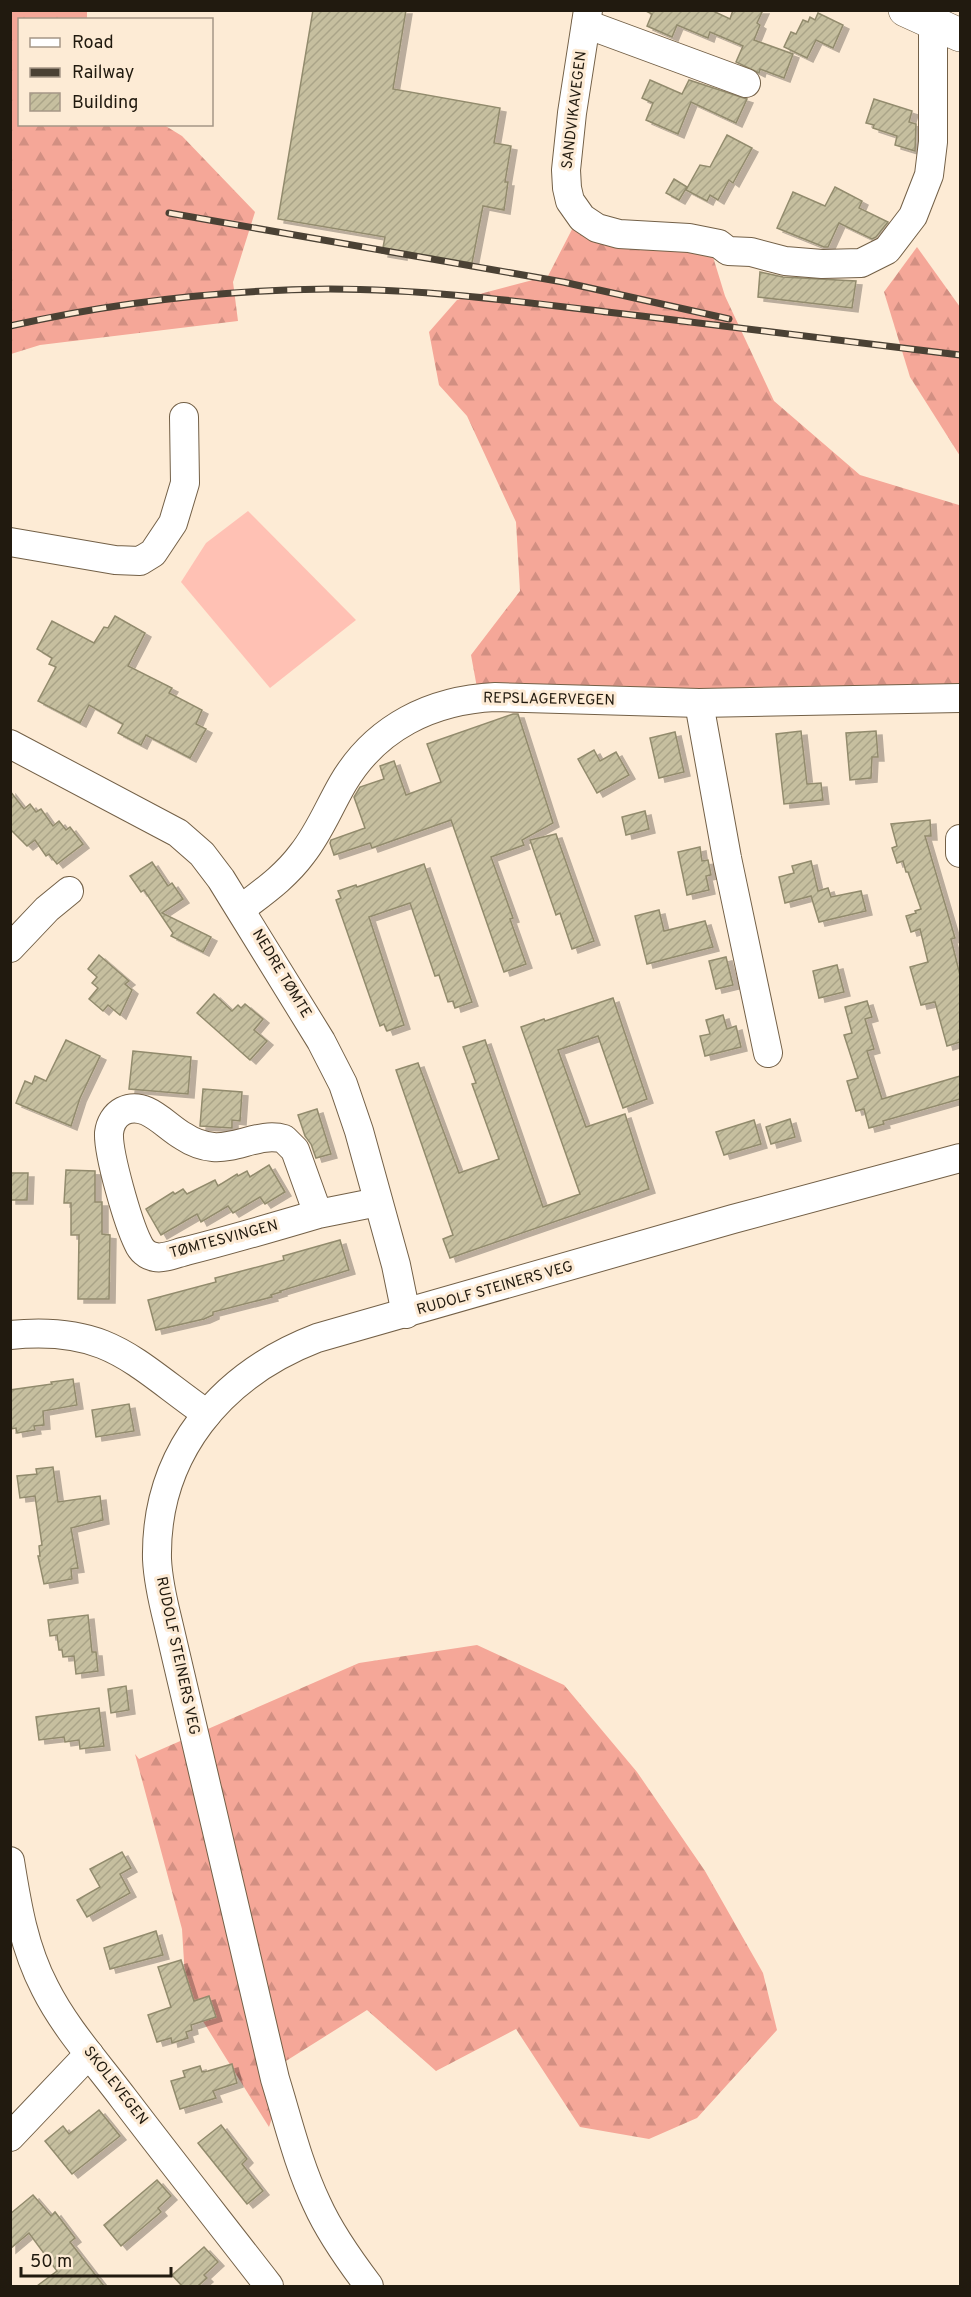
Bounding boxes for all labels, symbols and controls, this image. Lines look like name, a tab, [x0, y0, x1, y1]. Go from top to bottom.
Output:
legend	[18, 18, 213, 126]
text: Road	[72, 32, 114, 55]
street label: SANDVIKAVEGEN	[558, 50, 592, 170]
text: Railway	[72, 62, 134, 85]
text: Building	[72, 92, 138, 115]
street label: REPSLAGERVEGEN	[483, 689, 615, 711]
street label: NEDRE TØMTE	[247, 926, 315, 1022]
street label: TØMTESVINGEN	[168, 1216, 280, 1264]
street label: RUDOLF STEINERS VEG	[415, 1258, 575, 1320]
street label: RUDOLF STEINERS VEG	[151, 1575, 203, 1737]
street label: SKOLEVEGEN	[79, 2043, 151, 2129]
scale bar	[21, 2240, 171, 2278]
text: 50 m	[30, 2251, 72, 2274]

